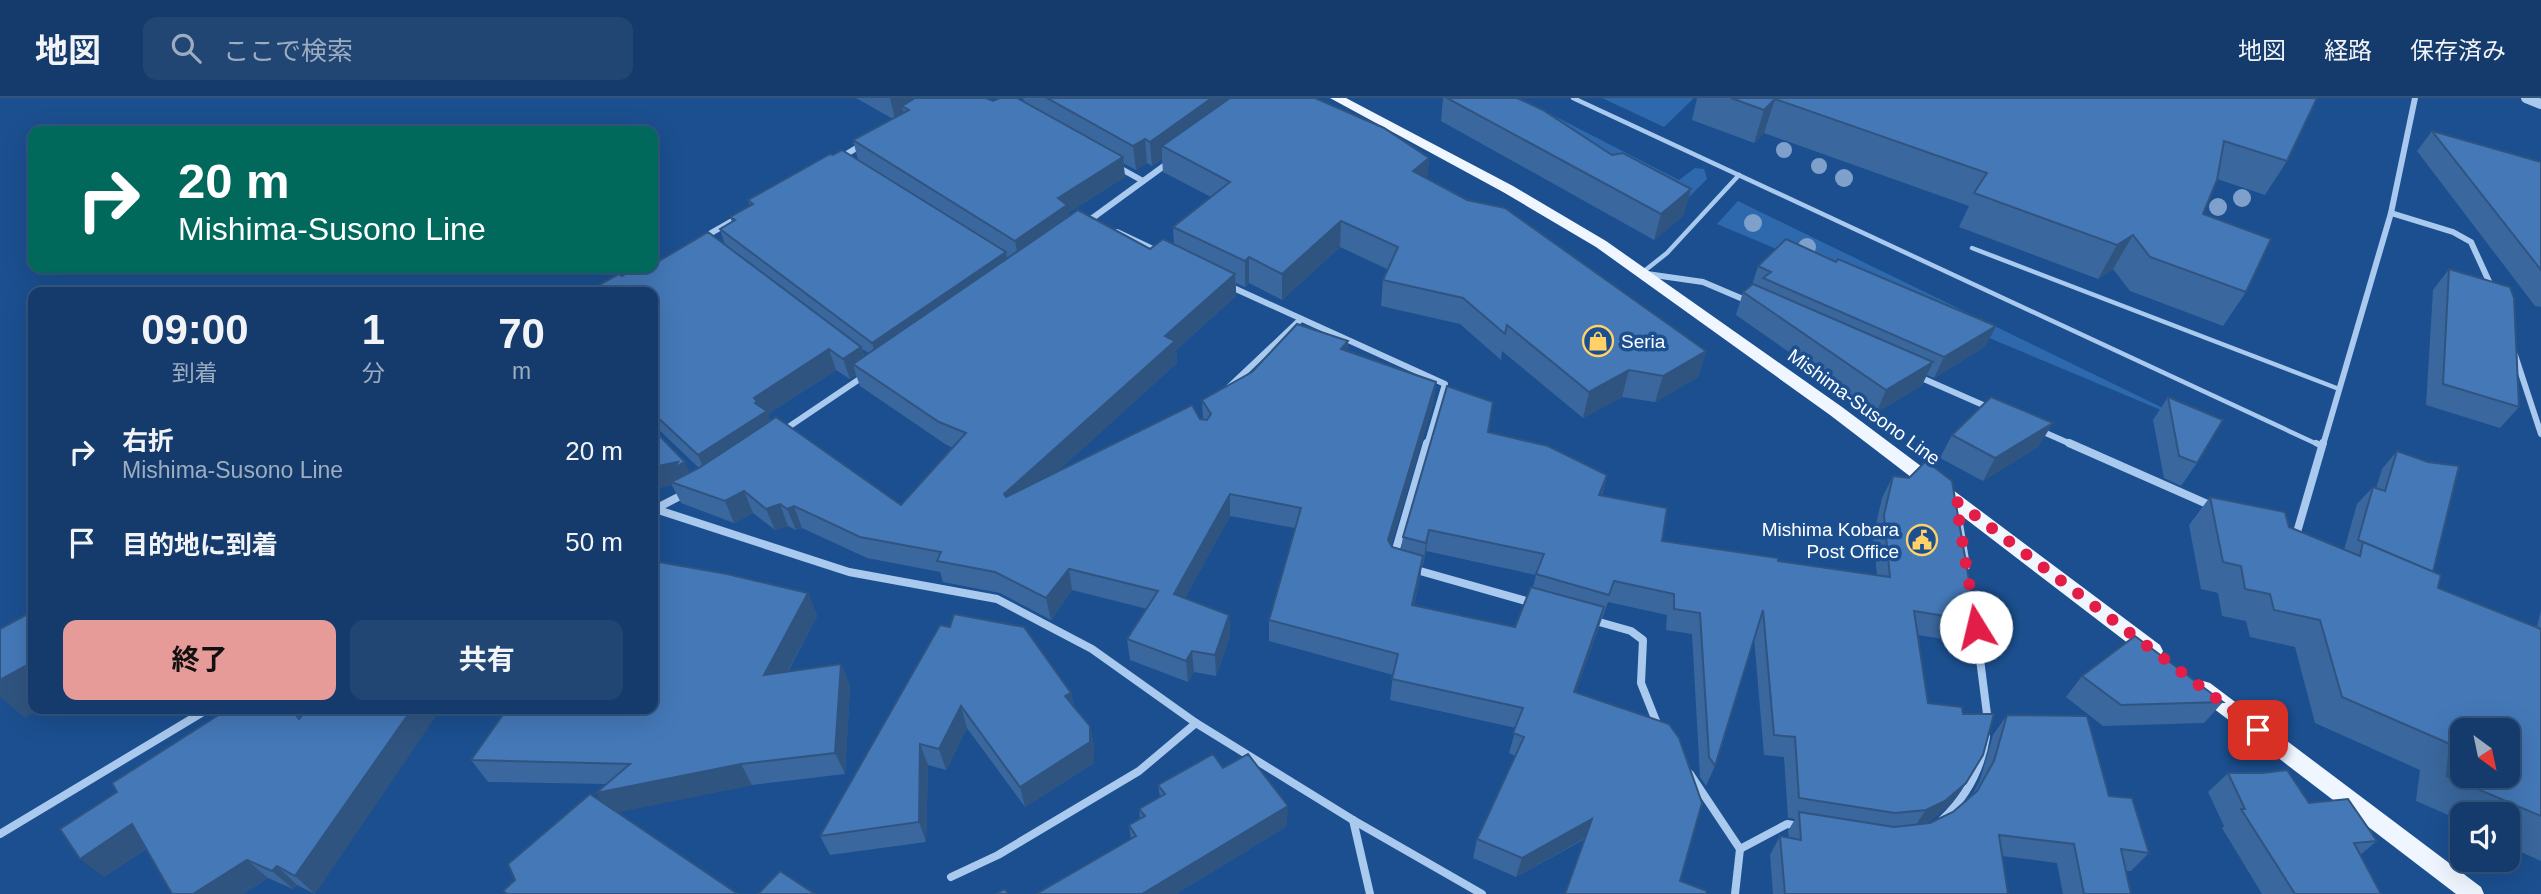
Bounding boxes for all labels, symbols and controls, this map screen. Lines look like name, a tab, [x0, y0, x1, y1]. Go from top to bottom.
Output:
search box	[143, 17, 633, 80]
icon: search	[167, 29, 205, 67]
text: 地図	[35, 32, 101, 69]
text: ここで検索	[223, 36, 353, 66]
text: 地図	[2238, 37, 2286, 64]
text: 経路	[2324, 37, 2372, 64]
text: 保存済み	[2410, 37, 2506, 64]
icon: right	[63, 154, 154, 245]
text: 20 m	[178, 154, 290, 208]
text: Mishima-Susono Line	[178, 211, 486, 247]
text: 09:00	[141, 306, 249, 353]
text: 1	[362, 306, 385, 353]
text: 70	[498, 310, 545, 357]
shop icon: Seria	[1581, 324, 1615, 358]
place label: Seria	[1621, 331, 1666, 352]
street label: Mishima-Susono Line	[1784, 345, 1944, 469]
text: m	[512, 358, 531, 384]
text: 到着	[172, 360, 218, 386]
text: 分	[362, 360, 385, 386]
text: 右折	[122, 426, 174, 456]
icon: right	[63, 433, 101, 471]
text: 20 m	[565, 436, 623, 466]
text: Mishima-Susono Line	[122, 457, 343, 483]
place label: Mishima Kobara Post Office	[1762, 519, 1899, 562]
public building icon: Mishima Kobara Post Office	[1905, 523, 1939, 557]
icon: arrive	[63, 524, 101, 562]
text: 50 m	[565, 527, 623, 557]
text: 目的地に到着	[122, 530, 278, 560]
position arrow	[1939, 590, 2013, 664]
button: 終了	[63, 620, 336, 700]
button: 共有	[350, 620, 623, 700]
pin	[2228, 700, 2288, 760]
icon: arrive	[2239, 711, 2277, 749]
north arrow	[2450, 718, 2520, 788]
map controls	[2450, 718, 2520, 872]
button: sound	[2450, 802, 2520, 872]

